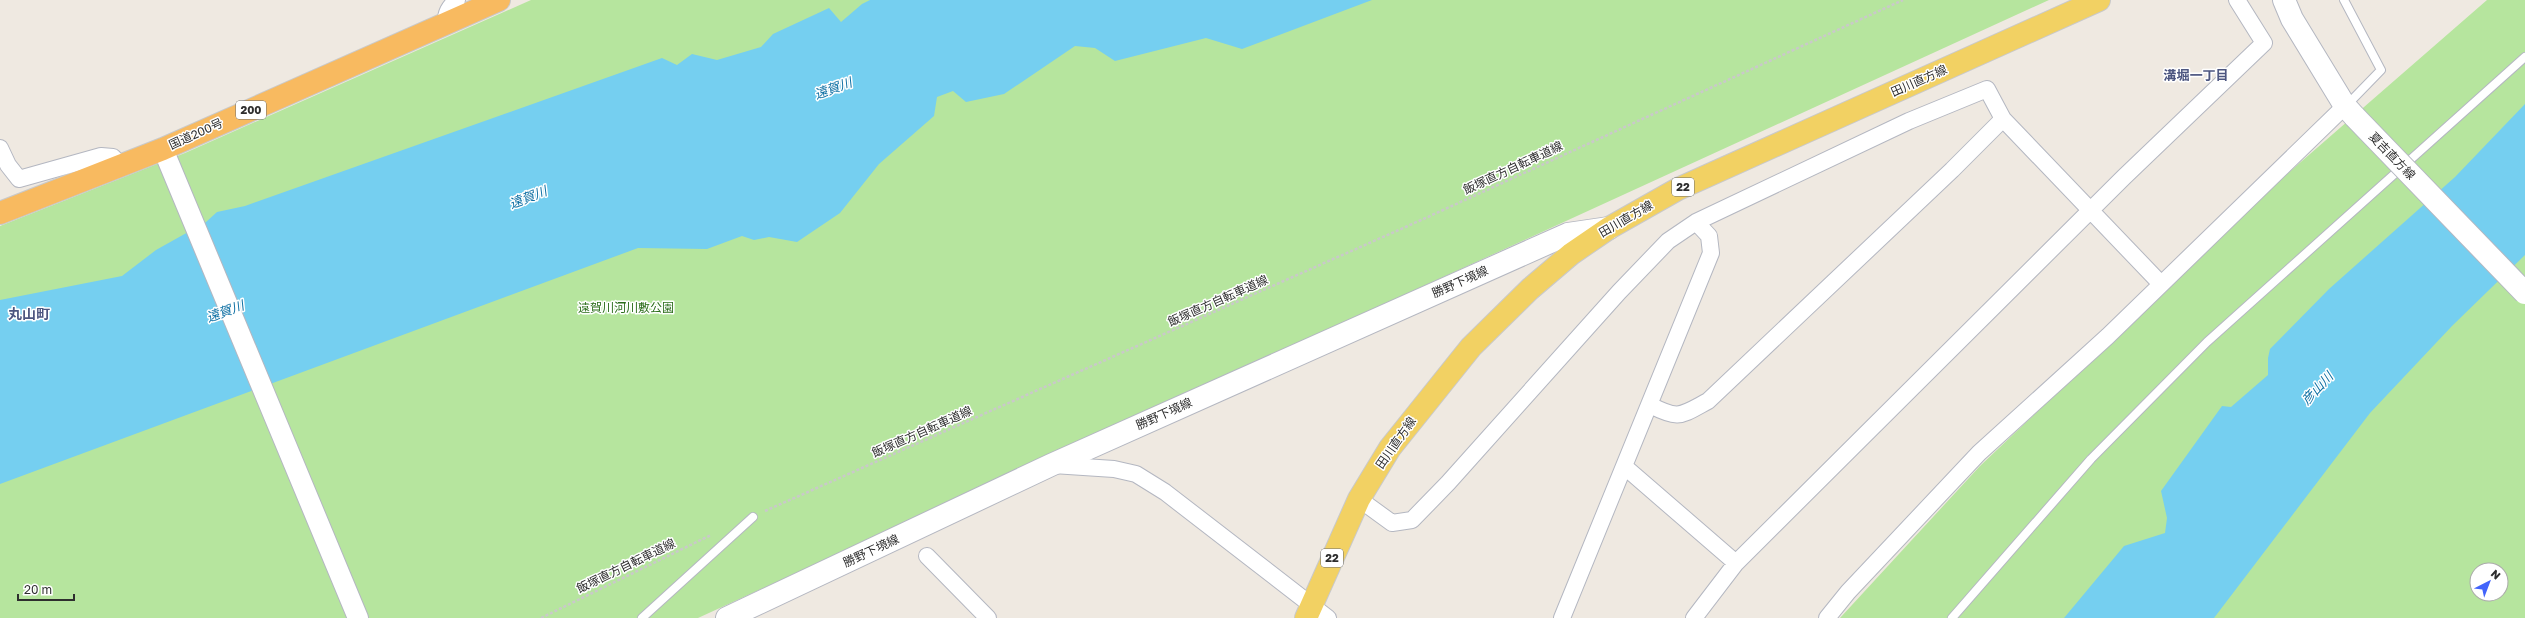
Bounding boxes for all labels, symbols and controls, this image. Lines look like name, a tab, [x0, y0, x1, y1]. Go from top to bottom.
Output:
street label: 田川直方線	[1888, 61, 1949, 100]
district label: 溝堀一丁目	[2163, 67, 2229, 83]
water label: 遠賀川	[812, 73, 856, 102]
road number: 200	[236, 101, 266, 119]
street label: 国道200号	[166, 115, 225, 152]
street label: 夏吉直方線	[2366, 129, 2419, 182]
street label: 飯塚直方自転車道線	[1461, 138, 1565, 197]
road number: 22	[1672, 178, 1694, 196]
water label: 遠賀川	[507, 182, 551, 211]
street label: 田川直方線	[1596, 197, 1655, 240]
street label: 勝野下境線	[1429, 262, 1490, 301]
street label: 飯塚直方自転車道線	[1165, 272, 1270, 329]
water label: 遠賀川	[204, 296, 248, 325]
park label: 遠賀川河川敷公園	[578, 300, 674, 315]
district label: 丸山町	[8, 305, 50, 322]
water label: 彦山川	[2298, 367, 2338, 408]
street label: 勝野下境線	[1133, 394, 1194, 433]
street label: 飯塚直方自転車道線	[869, 403, 974, 460]
street label: 田川直方線	[1372, 414, 1419, 472]
street label: 勝野下境線	[840, 531, 901, 570]
street label: 飯塚直方自転車道線	[574, 535, 678, 596]
road number: 22	[1321, 549, 1343, 567]
north arrow	[2469, 562, 2509, 602]
text: N	[2489, 567, 2503, 582]
scale bar	[18, 576, 74, 602]
text: 20 m	[24, 582, 52, 597]

